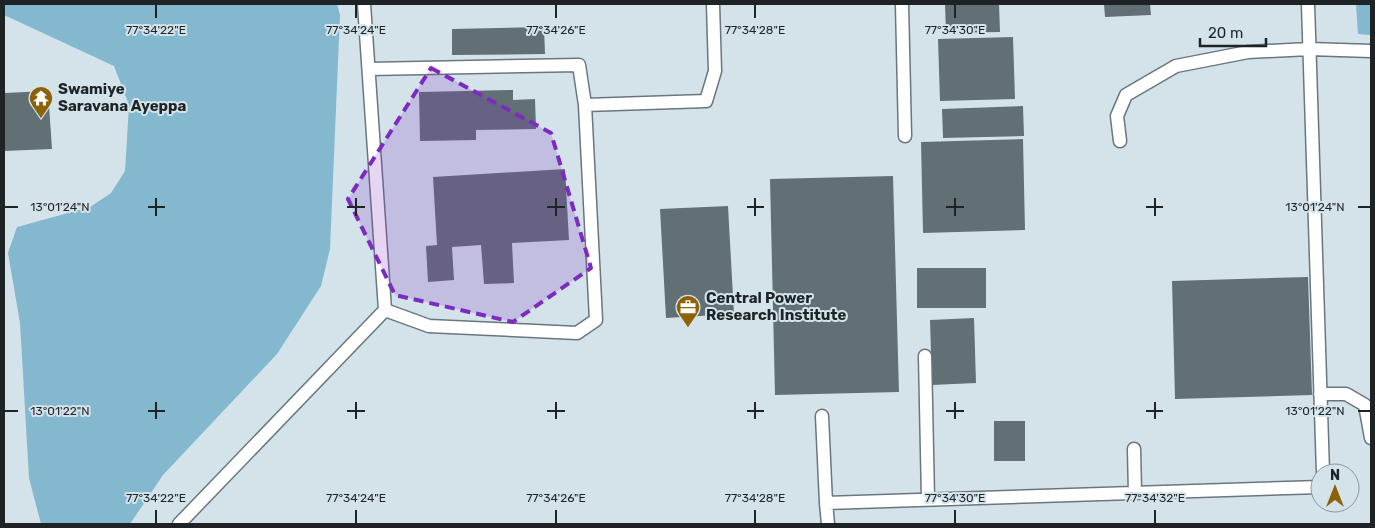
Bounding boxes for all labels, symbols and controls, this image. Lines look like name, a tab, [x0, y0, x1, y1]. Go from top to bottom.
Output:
scale bar	[1200, 15, 1266, 47]
text: 77°34'22"E	[126, 23, 186, 37]
text: 77°34'24"E	[326, 23, 386, 37]
text: 77°34'26"E	[526, 23, 586, 37]
text: 77°34'28"E	[725, 23, 785, 37]
text: 77°34'30"E	[925, 23, 985, 37]
text: 20 m	[1208, 24, 1243, 42]
place label: Swamiye Saravana Ayeppa	[58, 80, 186, 115]
temple icon: Swamiye Saravana Ayeppa	[28, 85, 54, 119]
text: 13°01'24"N	[30, 200, 90, 214]
text: 13°01'24"N	[1285, 200, 1345, 214]
place label: Central Power Research Institute	[706, 289, 846, 324]
office icon: Central Power Research Institute	[675, 294, 701, 328]
text: 13°01'22"N	[30, 404, 90, 418]
text: 13°01'22"N	[1285, 404, 1345, 418]
north arrow	[1310, 463, 1360, 513]
text: N	[1330, 467, 1340, 484]
text: 77°34'22"E	[126, 491, 186, 505]
text: 77°34'24"E	[326, 491, 386, 505]
text: 77°34'26"E	[526, 491, 586, 505]
text: 77°34'28"E	[725, 491, 785, 505]
text: 77°34'30"E	[925, 491, 985, 505]
text: 77°34'32"E	[1125, 491, 1185, 505]

